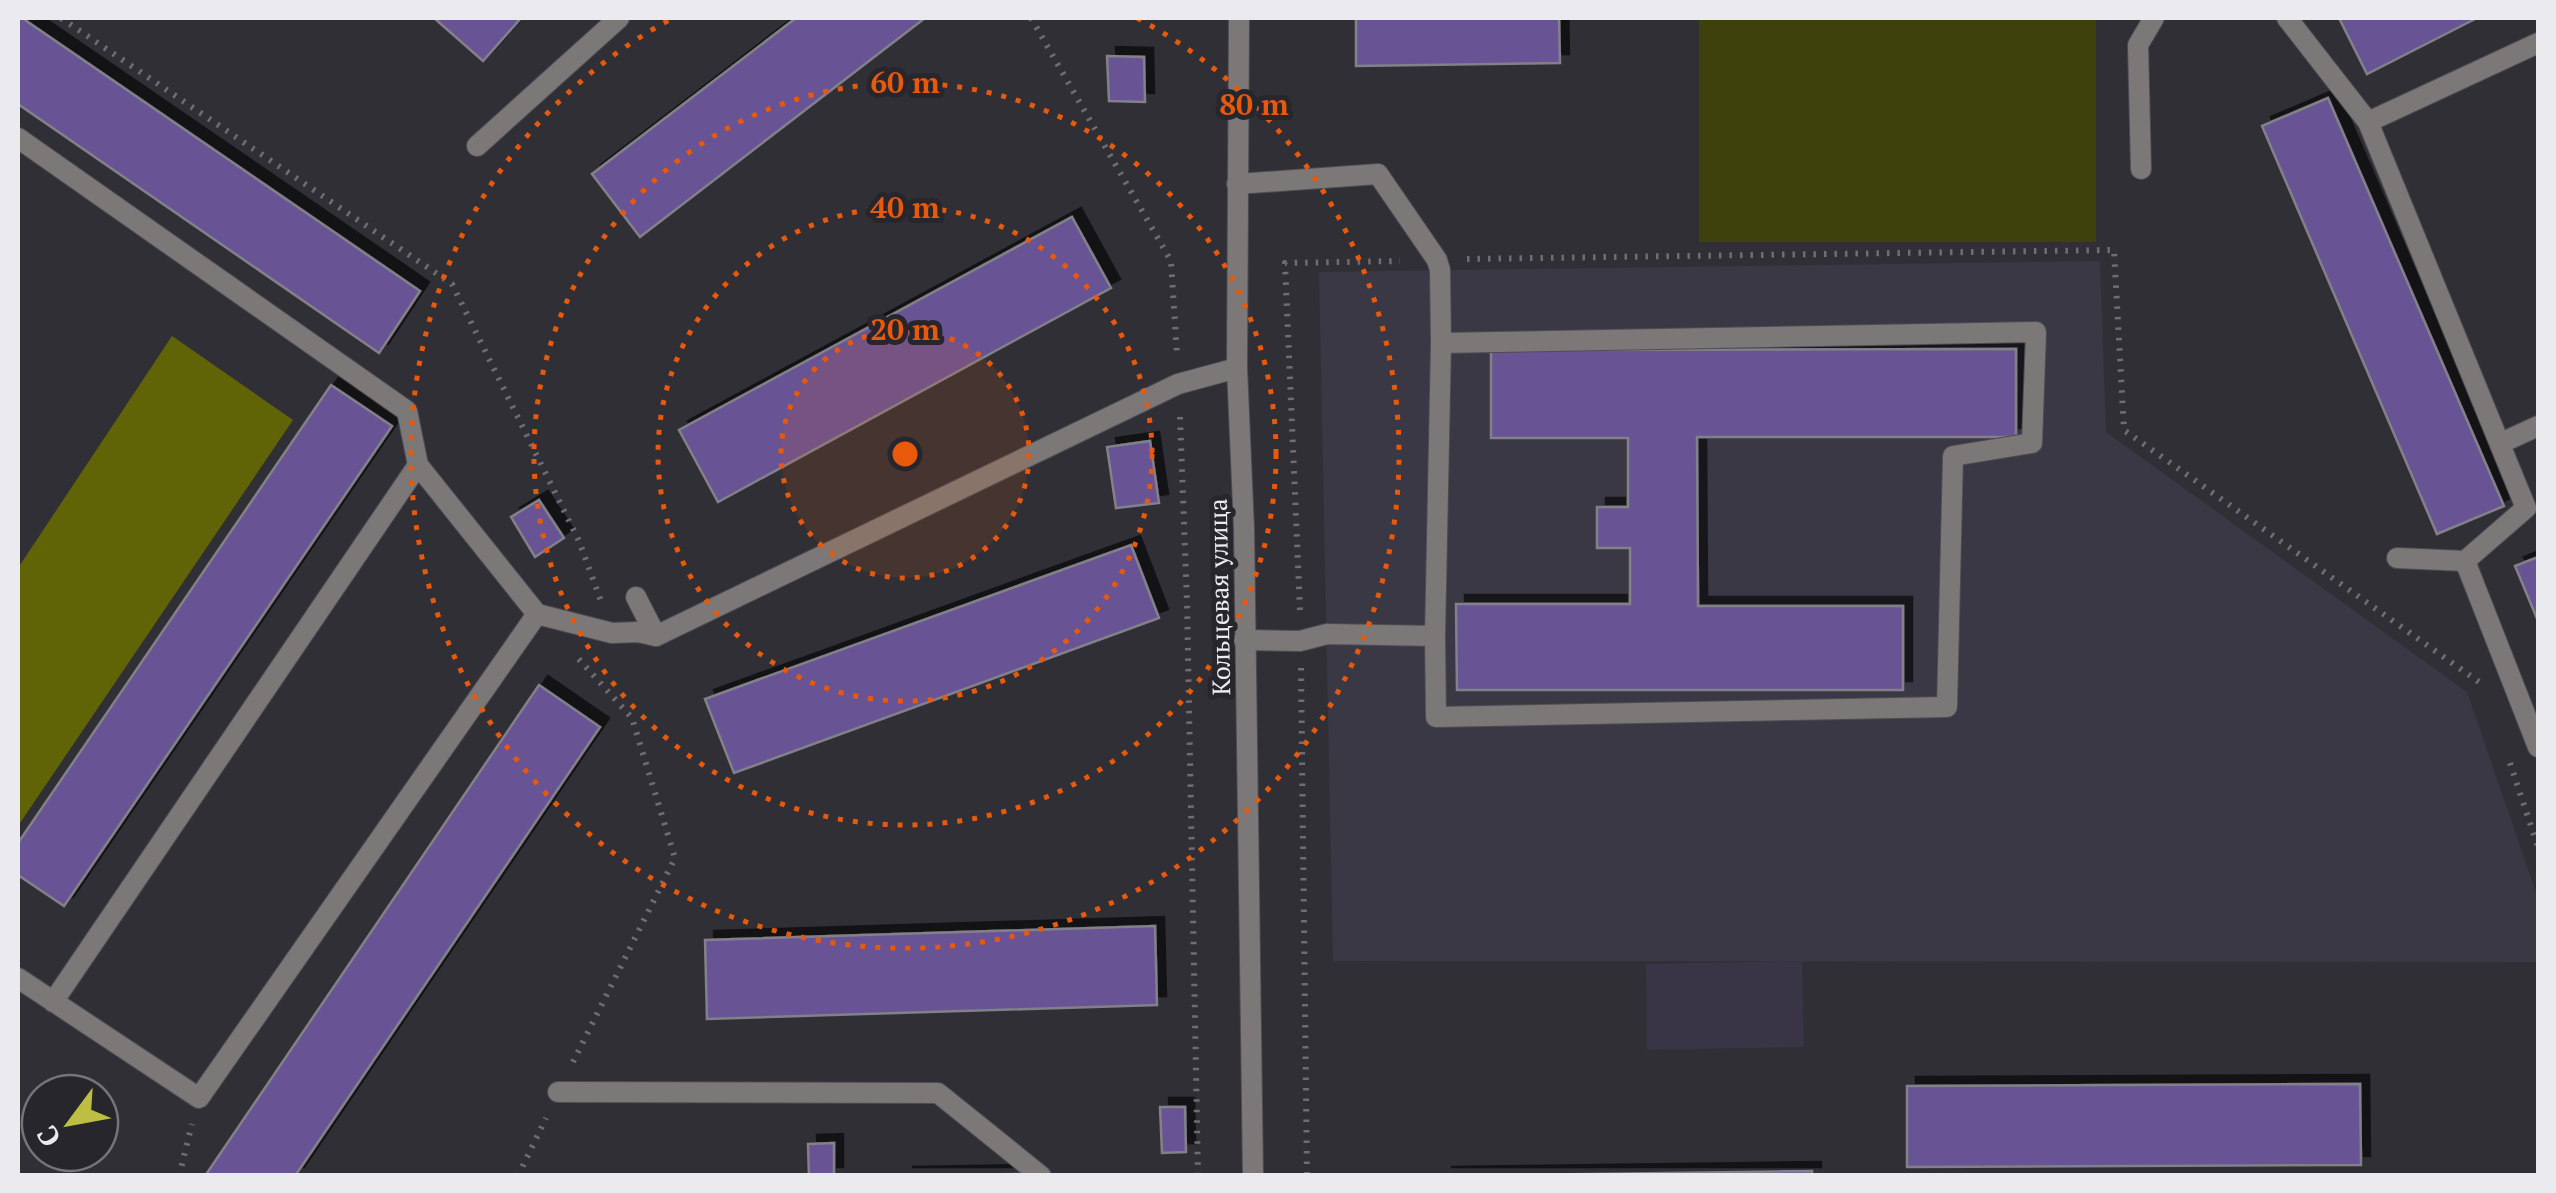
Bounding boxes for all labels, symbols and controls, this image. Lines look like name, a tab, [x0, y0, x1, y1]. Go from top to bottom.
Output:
text: 60 m	[870, 62, 940, 102]
text: 80 m	[1219, 84, 1289, 124]
text: 40 m	[870, 187, 940, 227]
text: 20 m	[870, 309, 940, 349]
centre of rings	[887, 436, 923, 472]
street label: Кольцевая улица	[1201, 498, 1237, 696]
north arrow	[20, 1073, 120, 1173]
text: С	[28, 1119, 69, 1154]

